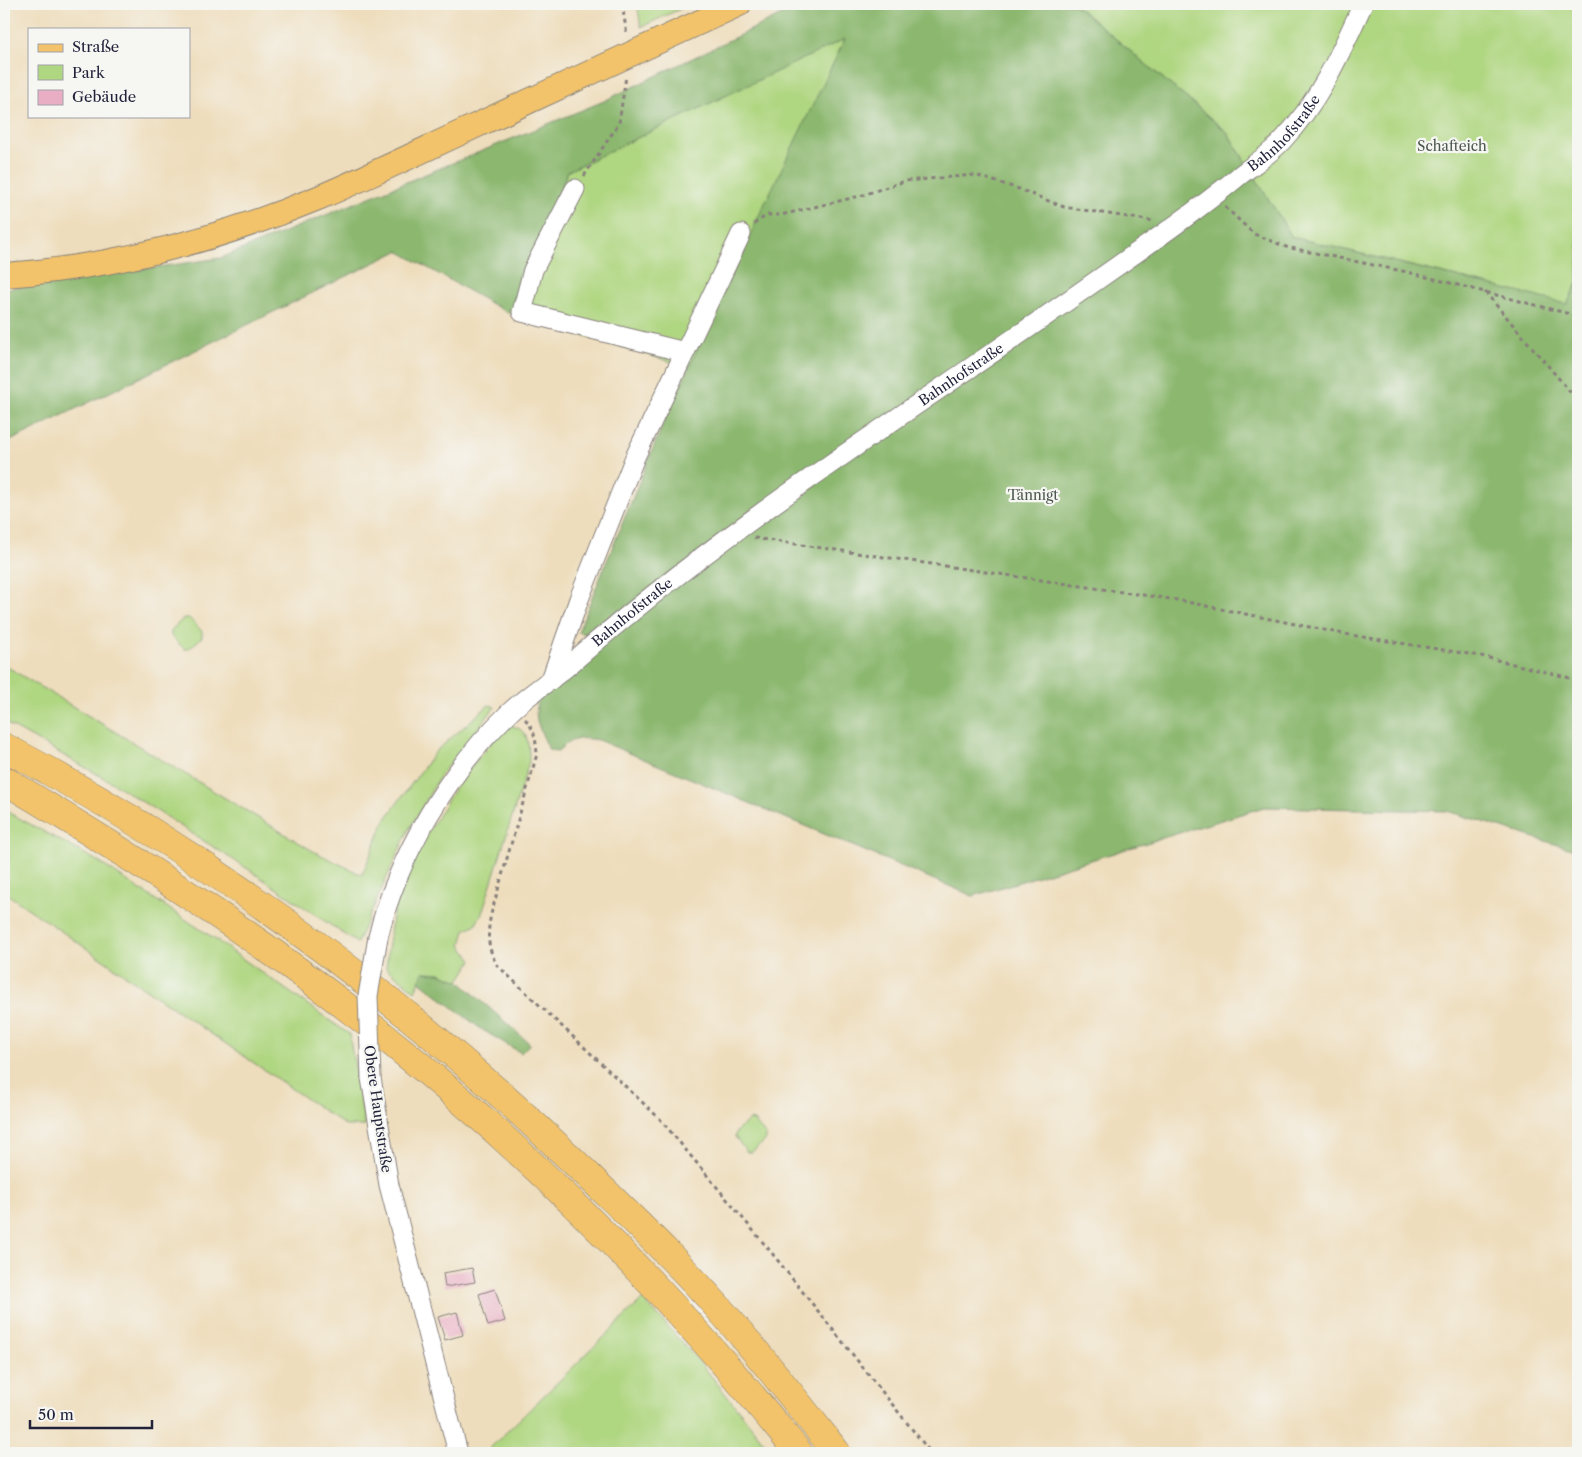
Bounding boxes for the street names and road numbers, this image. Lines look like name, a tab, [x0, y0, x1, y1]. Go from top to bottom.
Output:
street label: Bahnhofstraße	[1244, 91, 1324, 175]
street label: Bahnhofstraße	[915, 339, 1007, 410]
street label: Bahnhofstraße	[588, 574, 676, 650]
street label: Obere Hauptstraße	[360, 1044, 396, 1174]

